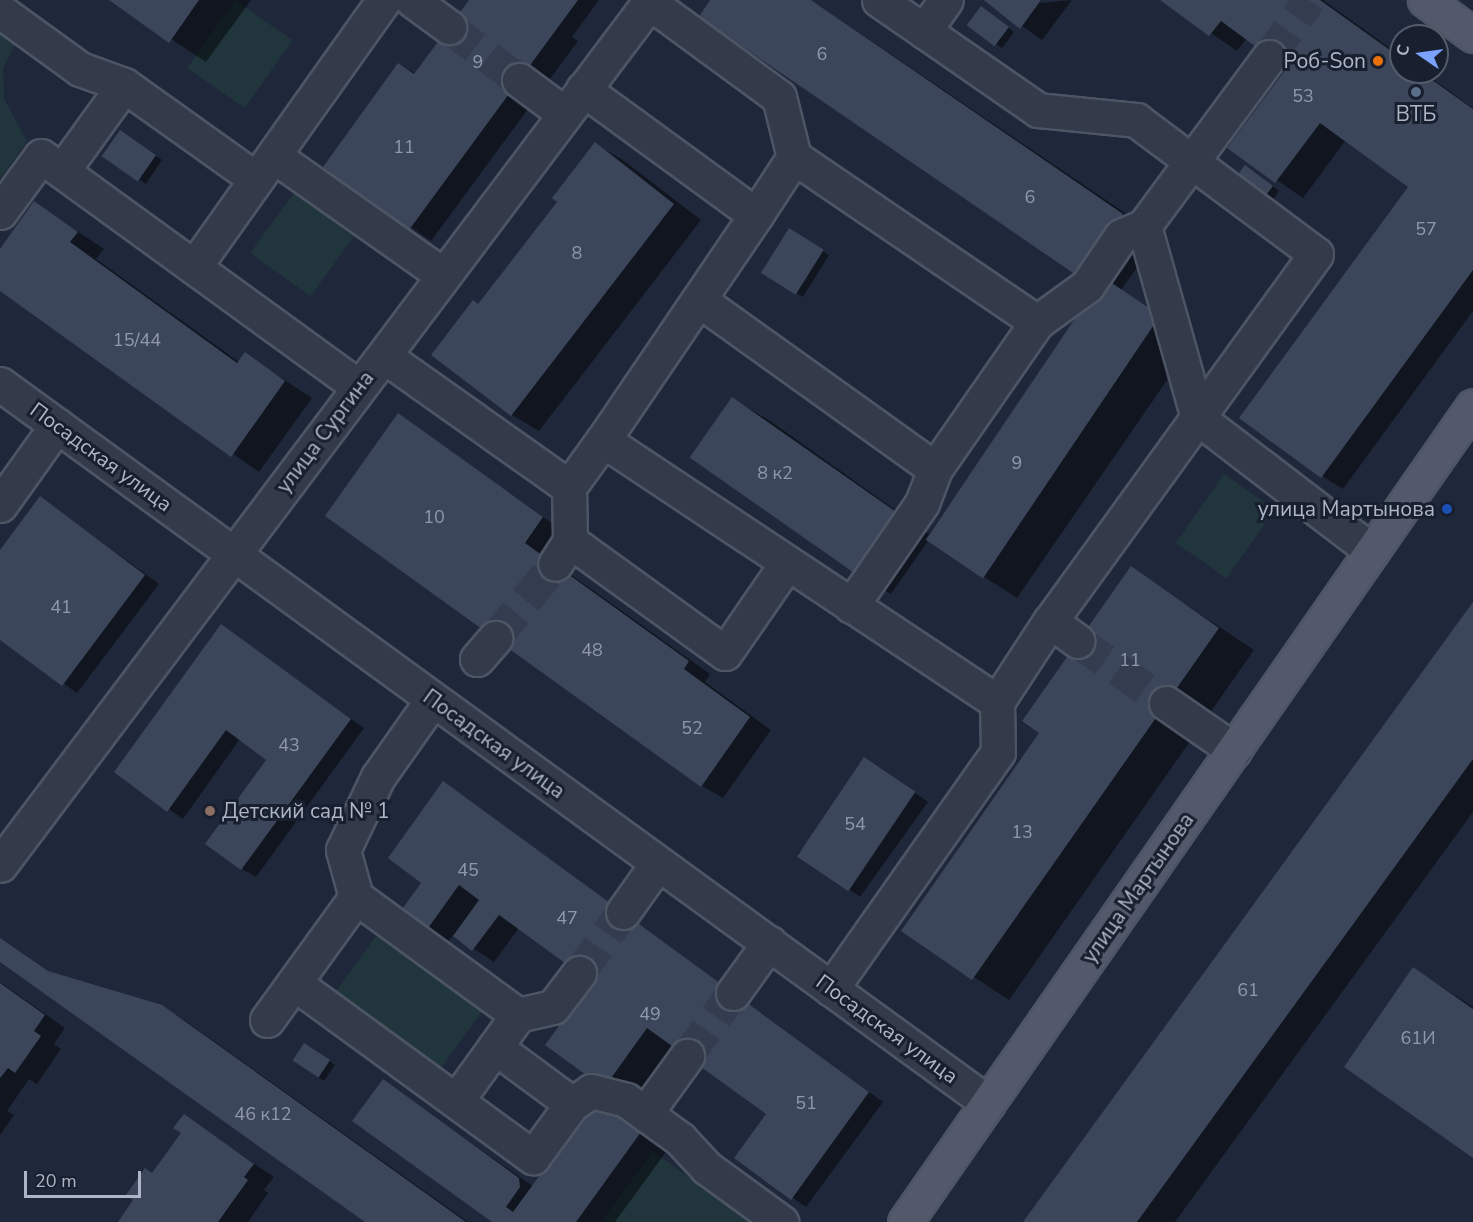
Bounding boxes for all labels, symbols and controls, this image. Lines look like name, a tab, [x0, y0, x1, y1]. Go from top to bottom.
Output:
north arrow	[1389, 24, 1449, 84]
house number: 6	[817, 43, 827, 65]
text: С	[1391, 43, 1415, 58]
place label: Роб-Son	[1284, 48, 1366, 74]
house number: 9	[473, 51, 483, 73]
marker: Роб-Son	[1371, 54, 1385, 68]
house number: 53	[1292, 85, 1314, 107]
marker: ВТБ	[1409, 85, 1423, 99]
place label: ВТБ	[1396, 101, 1436, 127]
house number: 11	[393, 136, 415, 158]
house number: 6	[1025, 186, 1035, 208]
house number: 57	[1415, 218, 1437, 240]
house number: 8	[572, 242, 582, 264]
house number: 15/44	[113, 329, 161, 351]
street label: улица Сургина	[271, 366, 379, 498]
street label: Посадская улица	[25, 397, 177, 517]
house number: 9	[1012, 452, 1022, 474]
house number: 8 к2	[757, 462, 793, 484]
place label: улица Мартынова	[1258, 496, 1435, 522]
marker: улица Мартынова	[1440, 502, 1454, 516]
house number: 10	[423, 506, 445, 528]
house number: 41	[50, 596, 72, 618]
house number: 48	[581, 639, 603, 661]
house number: 11	[1119, 649, 1141, 671]
street label: Посадская улица	[418, 684, 570, 804]
house number: 52	[681, 717, 703, 739]
house number: 43	[278, 734, 300, 756]
place label: Детский сад № 1	[222, 798, 390, 824]
marker: Детский сад № 1	[203, 804, 217, 818]
street label: улица Мартынова	[1077, 808, 1199, 968]
house number: 54	[844, 813, 866, 835]
house number: 13	[1011, 821, 1033, 843]
house number: 45	[457, 859, 479, 881]
house number: 47	[556, 907, 578, 929]
street label: Посадская улица	[811, 969, 963, 1089]
house number: 61	[1237, 979, 1259, 1001]
house number: 49	[639, 1003, 661, 1025]
house number: 61И	[1401, 1027, 1435, 1049]
house number: 51	[795, 1092, 817, 1114]
house number: 46 к12	[234, 1103, 292, 1125]
scale bar	[27, 1159, 144, 1197]
text: 20 m	[35, 1169, 77, 1193]

